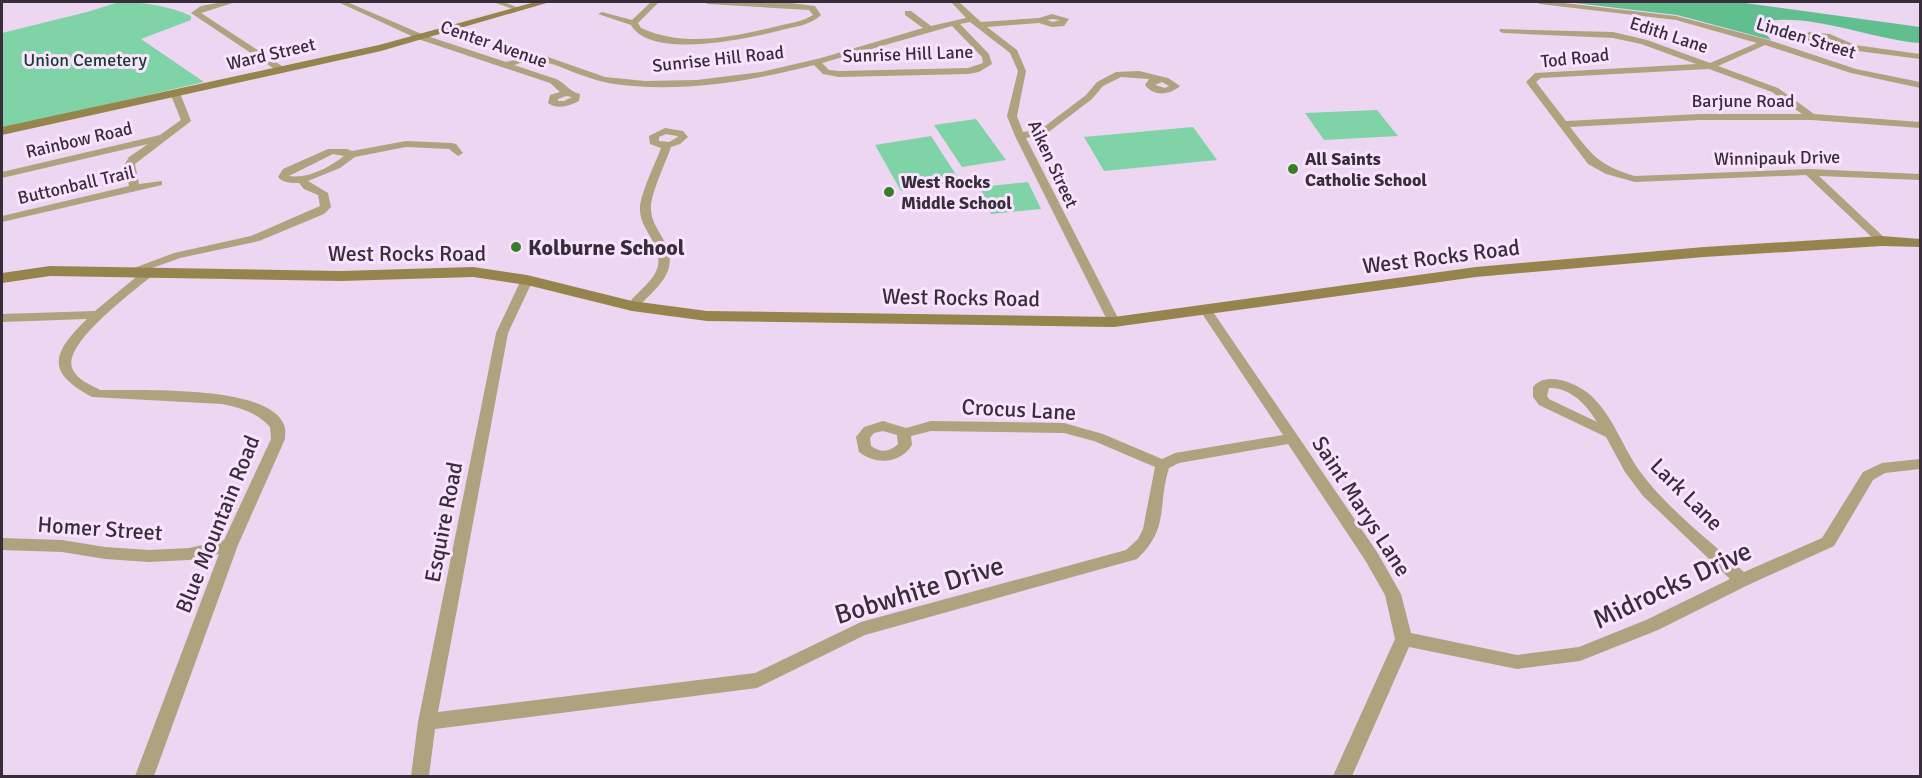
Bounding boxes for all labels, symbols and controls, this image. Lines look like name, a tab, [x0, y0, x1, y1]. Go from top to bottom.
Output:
street label: Edith Lane	[1627, 12, 1711, 58]
street label: Linden Street	[1754, 12, 1858, 64]
street label: Center Avenue	[438, 15, 550, 73]
street label: Ward Street	[224, 33, 318, 75]
street label: Sunrise Hill Road	[651, 41, 785, 77]
street label: Sunrise Hill Lane	[842, 41, 974, 67]
street label: Tod Road	[1540, 43, 1610, 73]
park label: Union Cemetery	[23, 49, 147, 71]
street label: Barjune Road	[1691, 90, 1795, 112]
street label: Rainbow Road	[24, 117, 134, 163]
street label: Aiken Street	[1023, 117, 1083, 211]
street label: Winnipauk Drive	[1714, 146, 1840, 170]
place label: All Saints Catholic School	[1305, 148, 1427, 191]
street label: Buttonball Trail	[15, 161, 137, 209]
marker: All Saints Catholic School	[1286, 162, 1300, 176]
place label: West Rocks Middle School	[901, 171, 1012, 214]
marker: West Rocks Middle School	[882, 185, 896, 199]
street label: West Rocks Road	[1361, 233, 1521, 280]
place label: Kolburne School	[528, 234, 685, 261]
street label: West Rocks Road	[328, 240, 486, 267]
marker: Kolburne School	[509, 240, 523, 254]
street label: West Rocks Road	[882, 283, 1040, 312]
street label: Crocus Lane	[961, 393, 1077, 426]
street label: Blue Mountain Road	[169, 431, 265, 617]
street label: Saint Marys Lane	[1306, 431, 1417, 581]
street label: Lark Lane	[1645, 452, 1729, 536]
street label: Esquire Road	[419, 460, 468, 585]
street label: Homer Street	[37, 511, 164, 546]
street label: Midrocks Drive	[1588, 534, 1757, 637]
street label: Bobwhite Drive	[831, 549, 1008, 632]

